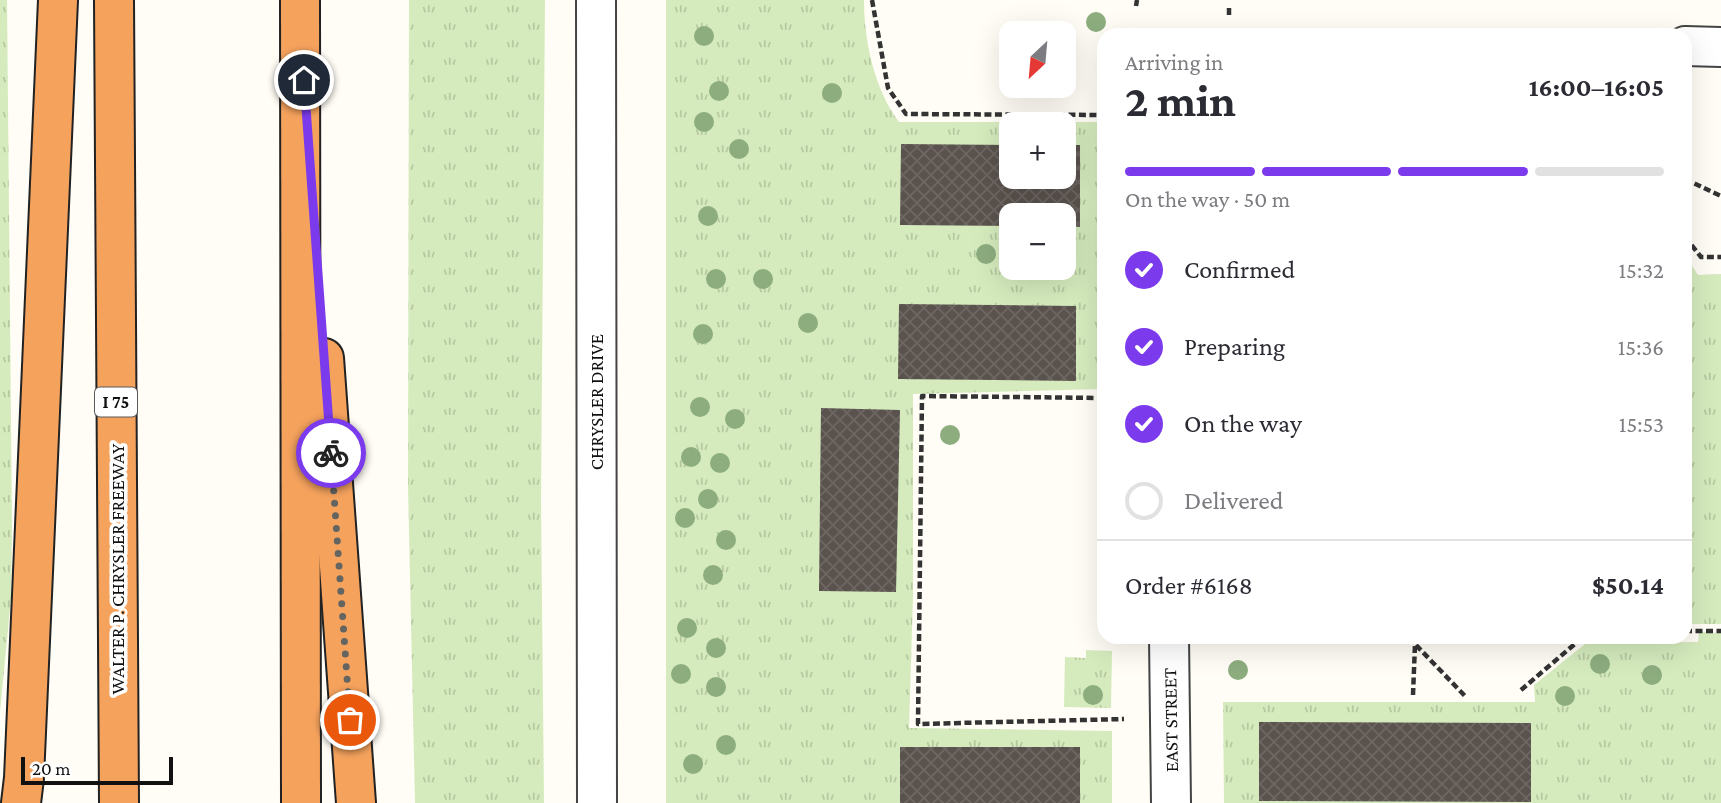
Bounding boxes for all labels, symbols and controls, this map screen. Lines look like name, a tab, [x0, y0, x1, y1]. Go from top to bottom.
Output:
north arrow	[999, 21, 1076, 98]
map controls	[999, 21, 1076, 280]
text: Arriving in	[1125, 49, 1223, 75]
pin	[274, 50, 334, 110]
icon: home	[285, 61, 323, 99]
text: 16:00–16:05	[1529, 73, 1664, 102]
text: 2 min	[1125, 75, 1236, 126]
button: +	[999, 112, 1076, 189]
text: On the way · 50 m	[1125, 186, 1290, 212]
button: −	[999, 203, 1076, 280]
icon: check	[1125, 251, 1163, 289]
text: Confirmed	[1184, 255, 1295, 284]
text: 15:32	[1618, 257, 1664, 283]
icon: check	[1125, 328, 1163, 366]
text: Preparing	[1184, 332, 1285, 361]
street label: CHRYSLER DRIVE	[586, 334, 607, 470]
text: 15:36	[1618, 334, 1664, 360]
road number: I 75	[95, 388, 137, 416]
icon: check	[1125, 405, 1163, 443]
text: On the way	[1184, 409, 1302, 438]
text: 15:53	[1619, 411, 1664, 437]
courier	[296, 418, 366, 488]
icon: bike	[312, 434, 350, 472]
street label: WALTER P. CHRYSLER FREEWAY	[107, 443, 128, 694]
text: Delivered	[1184, 486, 1283, 515]
text: Order #6168	[1125, 571, 1253, 600]
text: $50.14	[1592, 571, 1664, 600]
street label: EAST STREET	[1159, 667, 1182, 772]
pin	[320, 690, 380, 750]
icon: bag	[331, 701, 369, 739]
scale bar	[21, 754, 173, 786]
text: 20 m	[32, 758, 71, 779]

